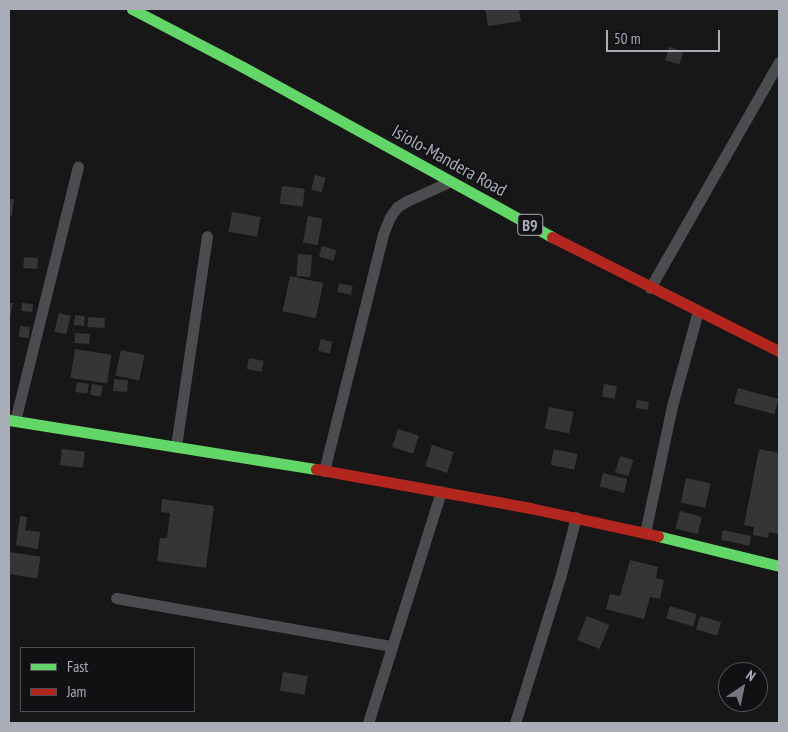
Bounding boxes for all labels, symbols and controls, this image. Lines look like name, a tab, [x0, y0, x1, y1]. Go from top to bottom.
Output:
scale bar	[608, 20, 722, 52]
text: 50 m	[614, 29, 640, 48]
street label: Isiolo-Mandera Road	[388, 121, 510, 201]
road number: B9	[516, 212, 544, 238]
legend	[20, 647, 195, 712]
text: Fast	[67, 657, 88, 676]
north arrow	[718, 662, 768, 712]
text: N	[743, 666, 759, 685]
text: Jam	[67, 682, 86, 701]

